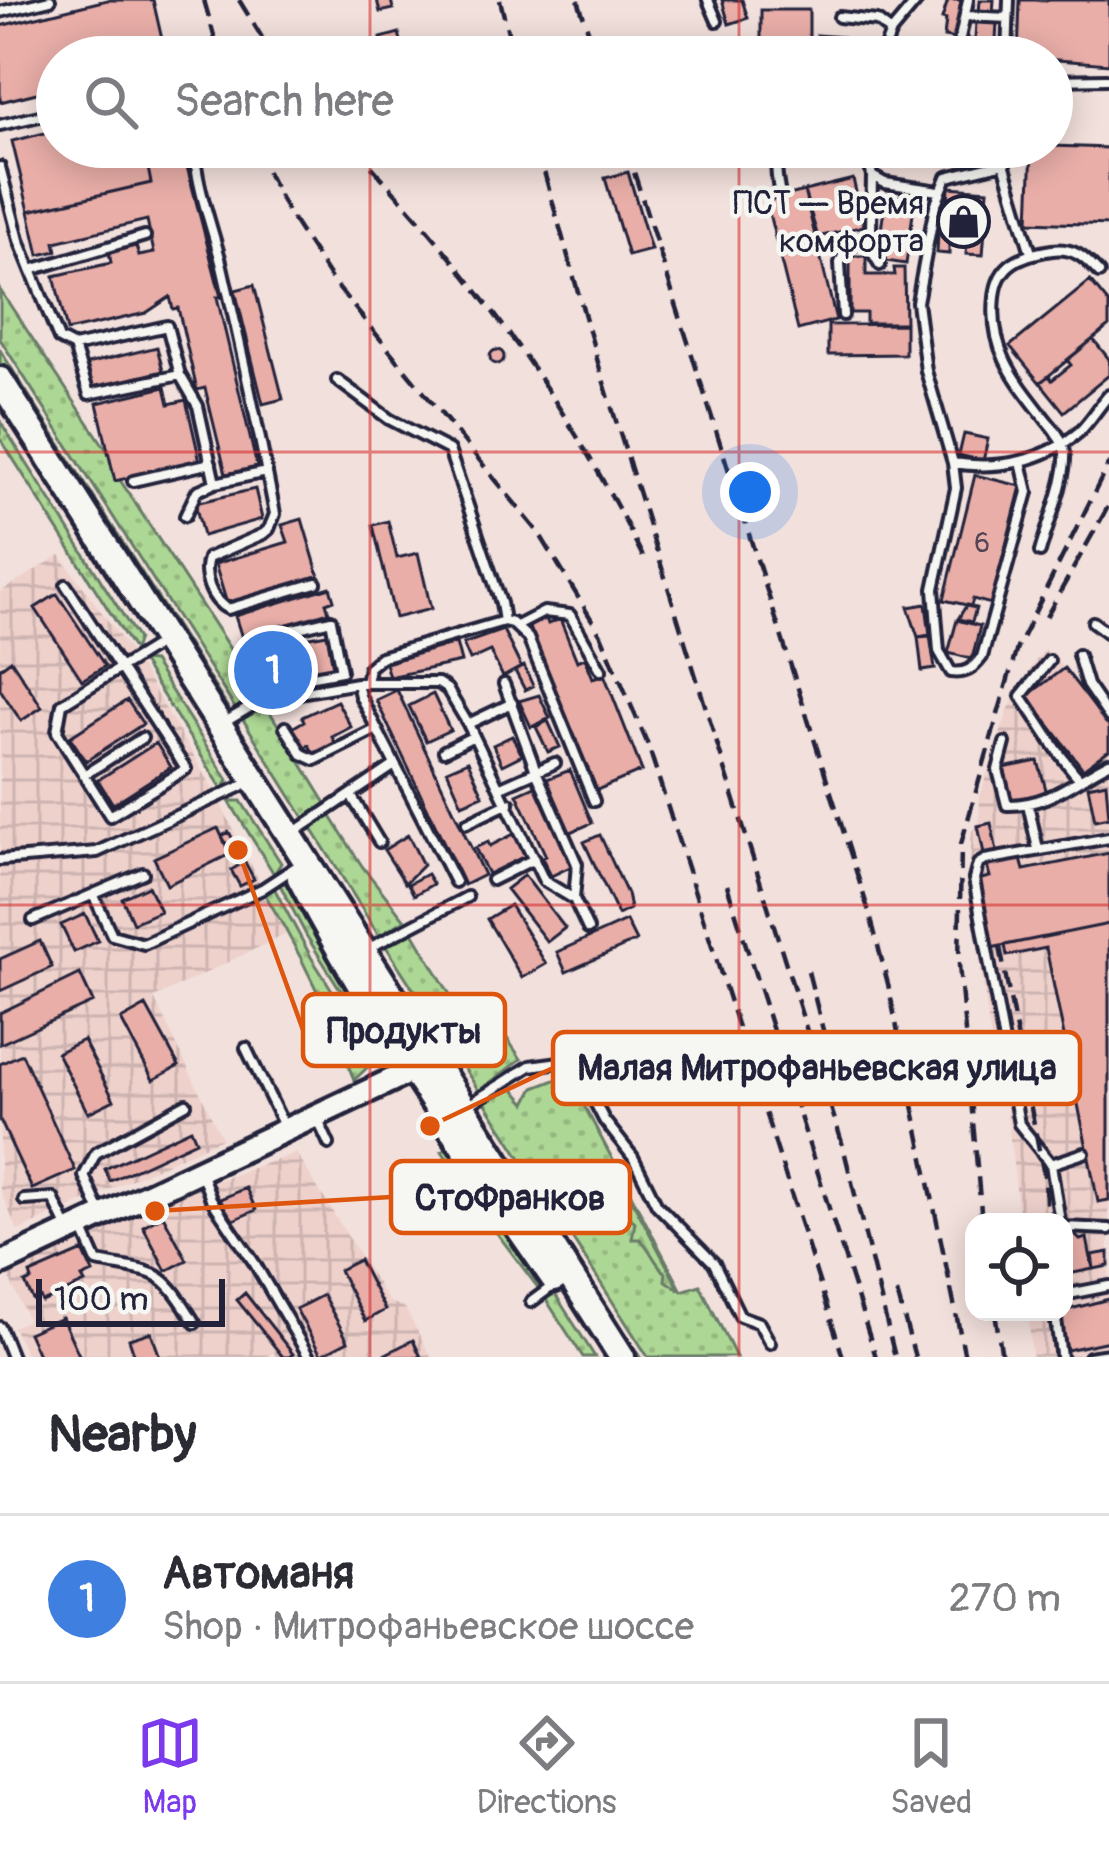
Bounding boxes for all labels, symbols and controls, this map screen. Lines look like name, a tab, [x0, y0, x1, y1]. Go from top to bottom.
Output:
search box	[36, 36, 1073, 168]
icon: search	[78, 69, 144, 135]
text: Search here	[174, 74, 394, 130]
place label: ПСТ — Время комфорта	[733, 183, 924, 262]
shop icon: ПСТ — Время комфорта	[935, 193, 991, 249]
your location	[720, 462, 780, 522]
house number: 6	[974, 527, 990, 560]
pin: 1	[234, 625, 312, 715]
callout: Продукты	[303, 994, 505, 1066]
text: Продукты	[327, 1009, 481, 1054]
callout: Малая Митрофаньевская улица	[553, 1032, 1080, 1104]
text: Малая Митрофаньевская улица	[577, 1046, 1057, 1091]
callout: СтоФранков	[391, 1161, 630, 1233]
text: СтоФранков	[414, 1176, 606, 1221]
map controls	[965, 1213, 1073, 1321]
button: locate	[965, 1213, 1073, 1321]
scale bar	[36, 1273, 225, 1326]
text: 100 m	[54, 1279, 148, 1320]
text: Nearby	[48, 1403, 196, 1467]
text: Автоманя	[162, 1546, 354, 1602]
text: 1	[79, 1574, 95, 1623]
text: 270 m	[949, 1574, 1061, 1623]
text: Shop · Митрофаньевское шоссе	[162, 1602, 694, 1651]
tab: Map	[137, 1710, 203, 1823]
tab: Directions	[477, 1710, 617, 1823]
tab: Saved	[890, 1710, 972, 1823]

